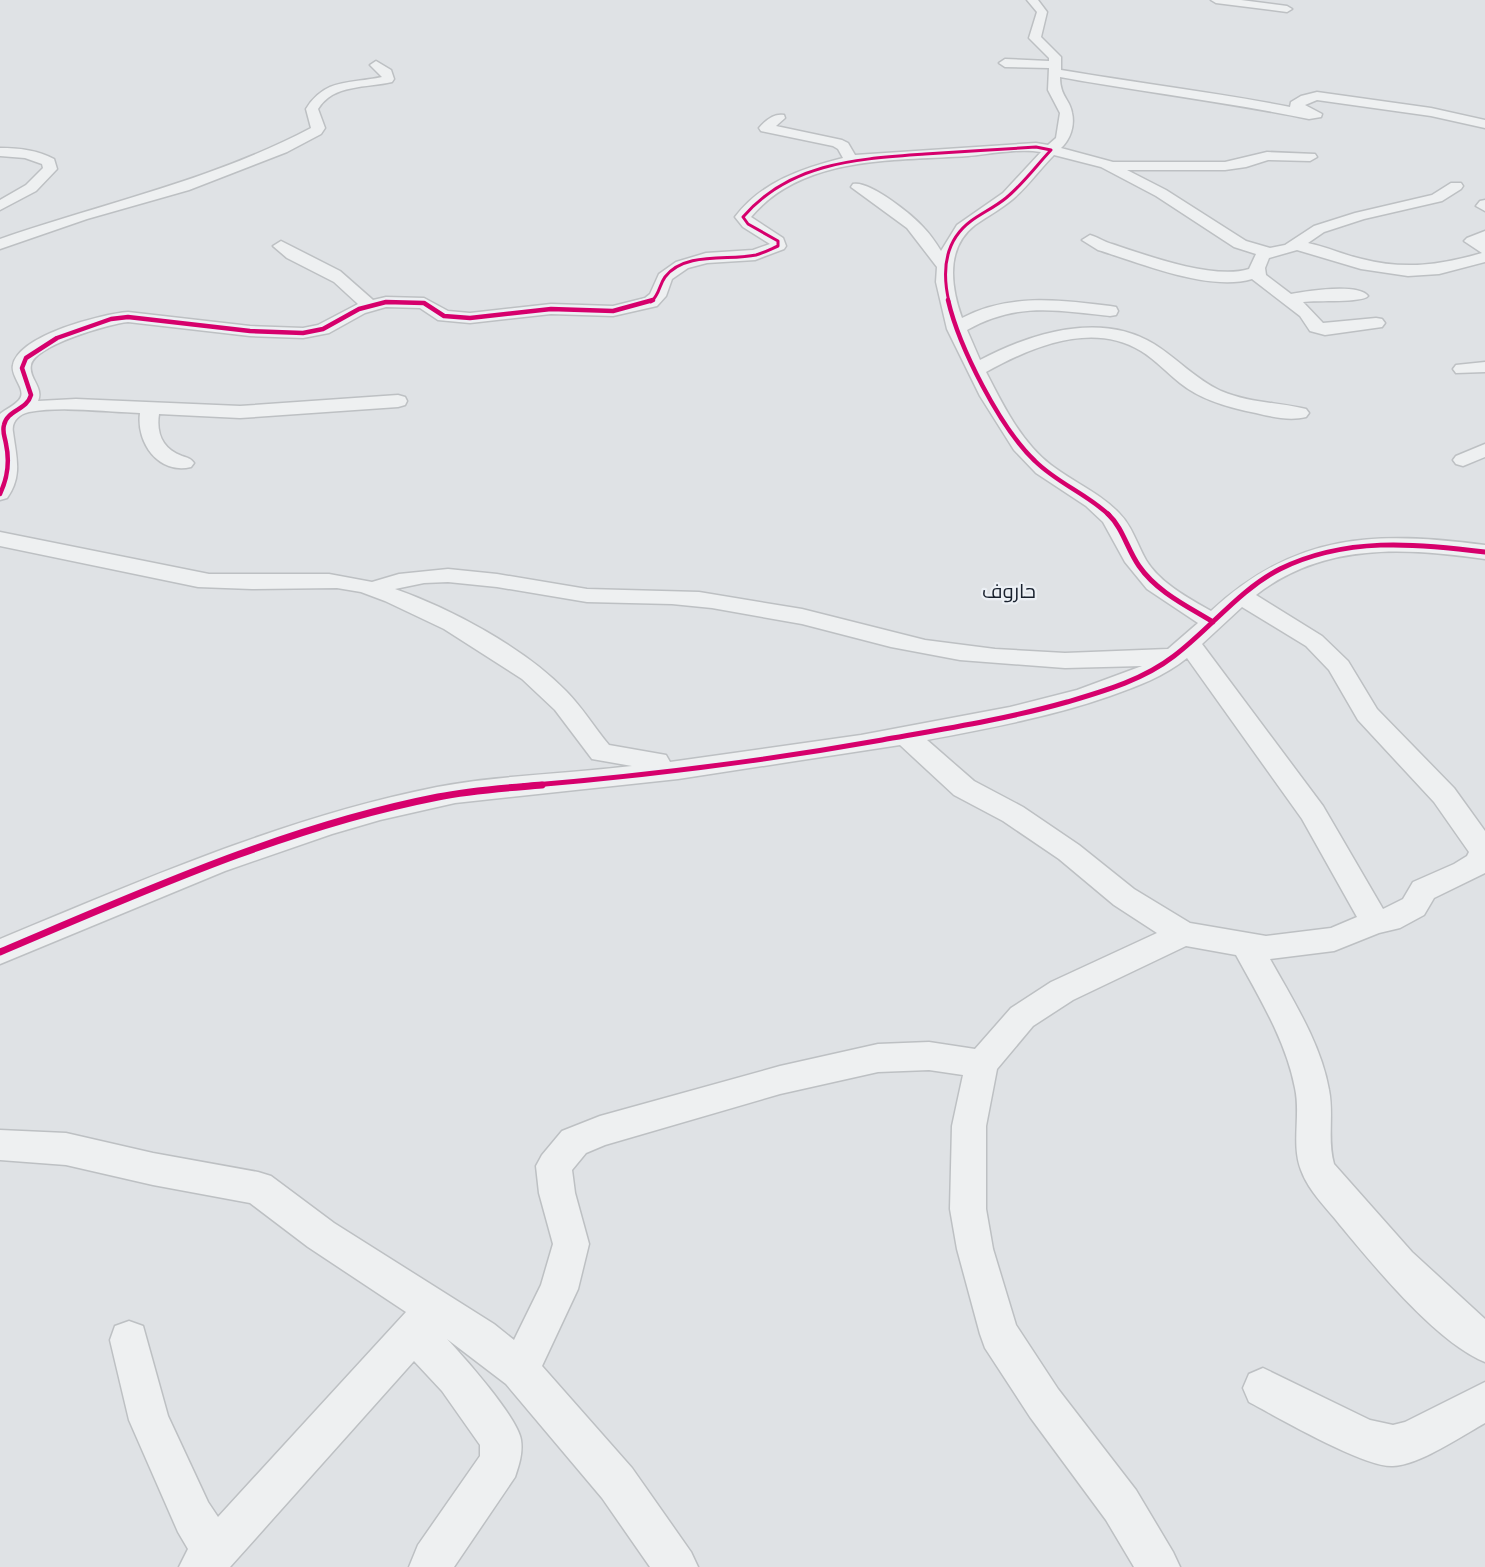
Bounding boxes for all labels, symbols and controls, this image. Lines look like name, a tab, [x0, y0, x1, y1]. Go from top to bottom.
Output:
district label: حاروف	[982, 579, 1036, 603]

